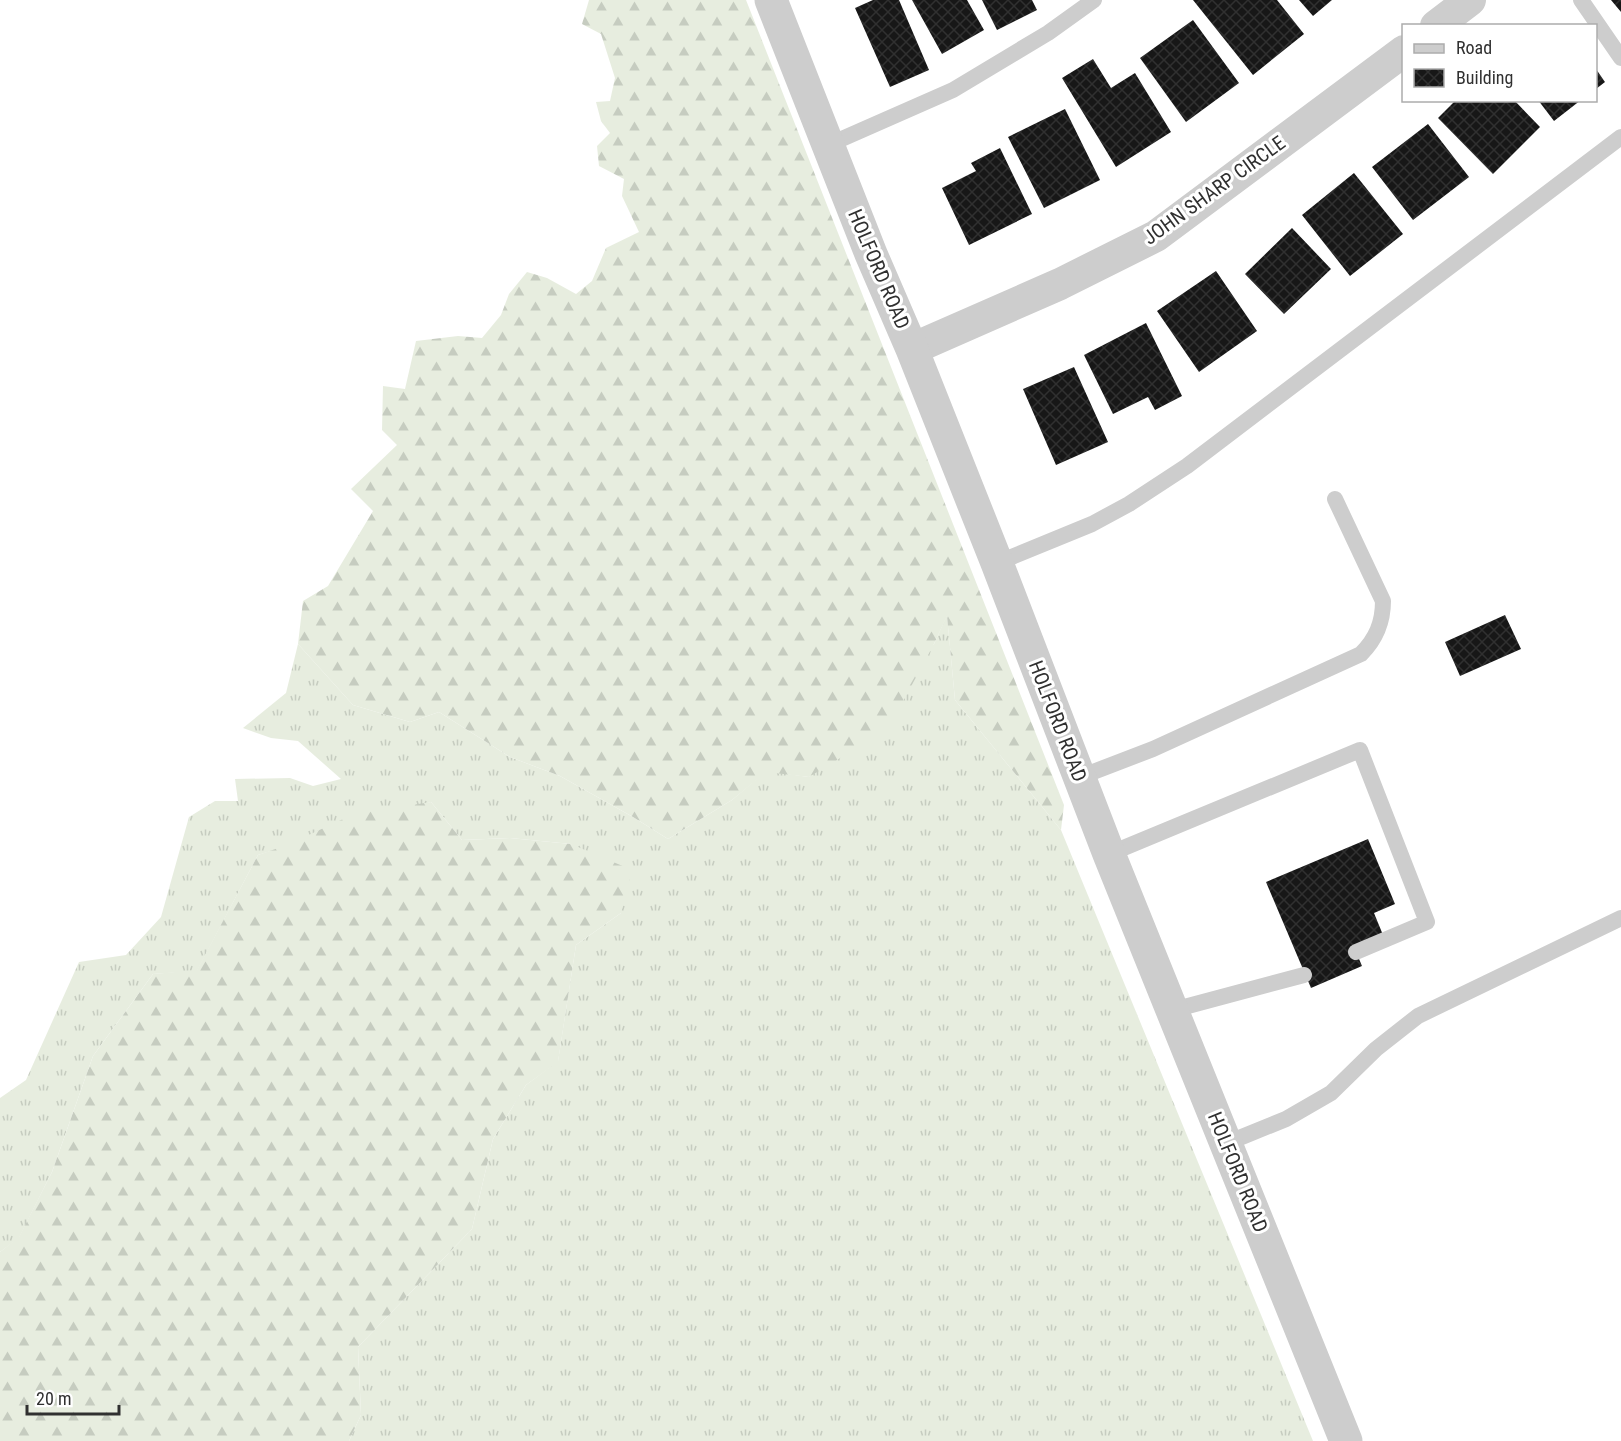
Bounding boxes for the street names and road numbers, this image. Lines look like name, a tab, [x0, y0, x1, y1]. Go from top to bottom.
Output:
street label: JOHN SHARP CIRCLE	[1138, 130, 1290, 250]
street label: HOLFORD ROAD	[843, 206, 915, 332]
street label: HOLFORD ROAD	[1024, 657, 1092, 785]
street label: HOLFORD ROAD	[1203, 1108, 1273, 1236]

